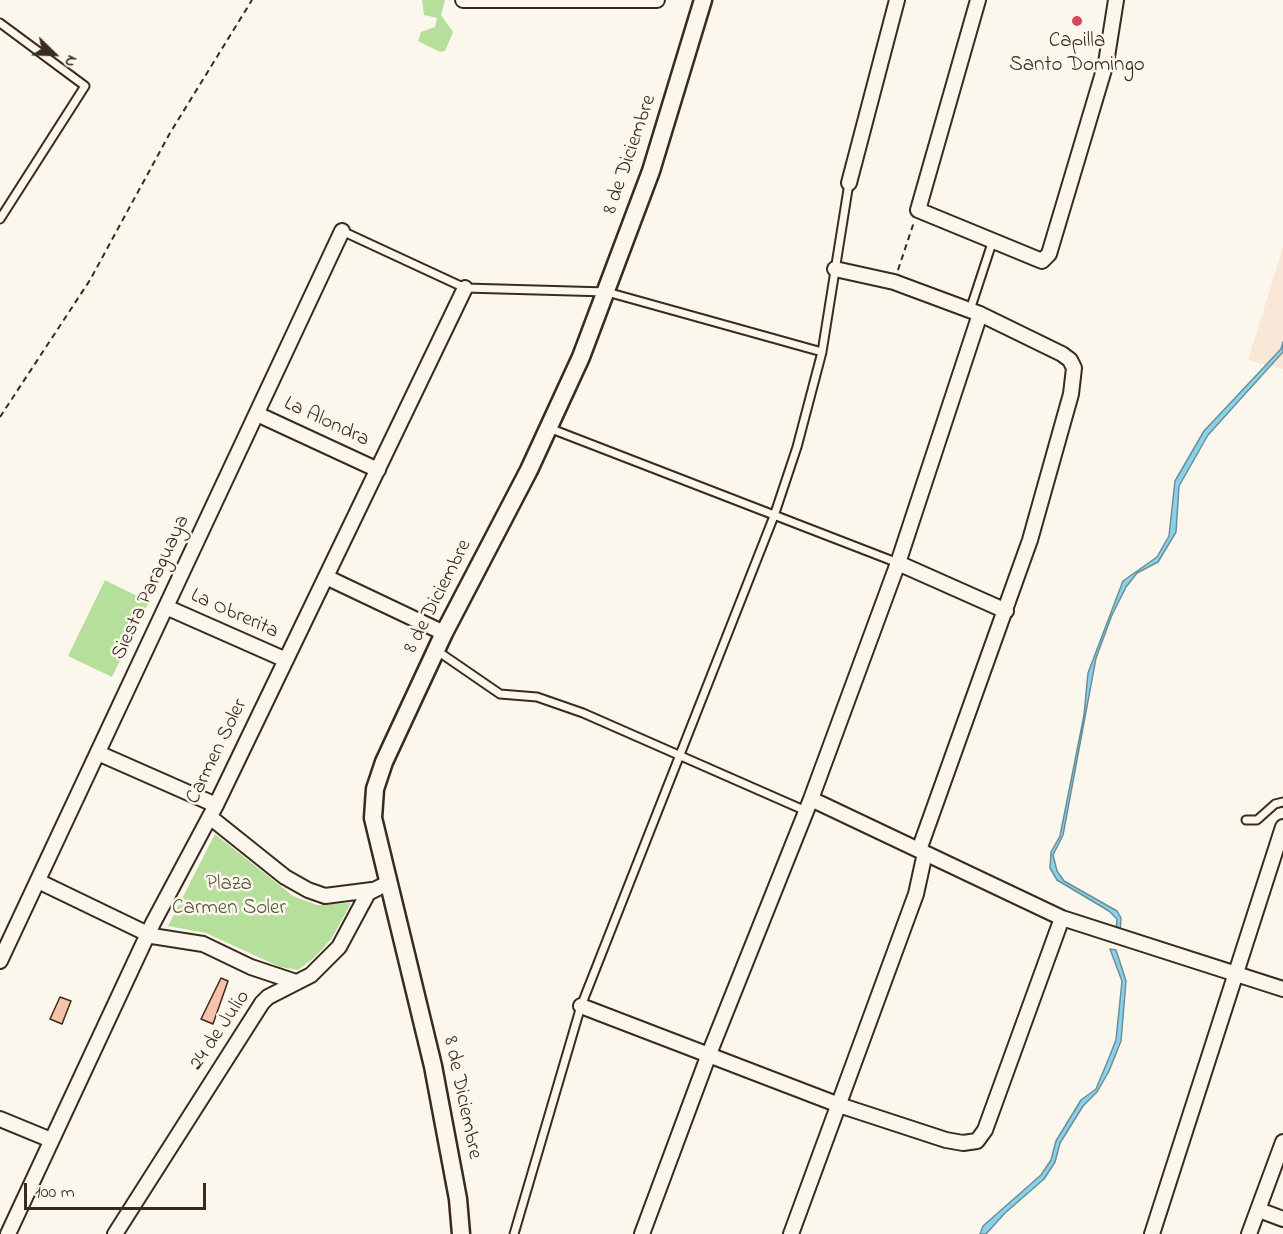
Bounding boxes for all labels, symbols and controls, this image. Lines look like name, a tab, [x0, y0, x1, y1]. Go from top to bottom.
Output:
marker: Capilla Santo Domingo	[1070, 14, 1084, 28]
north arrow	[24, 24, 84, 84]
place label: Capilla Santo Domingo	[1009, 30, 1145, 80]
text: N	[57, 51, 84, 71]
street label: 8 de Diciembre	[599, 92, 663, 218]
street label: La Alondra	[279, 392, 373, 454]
street label: Siesta Paraguaya	[107, 512, 197, 664]
street label: 8 de Diciembre	[399, 536, 479, 658]
street label: La Obrerita	[186, 584, 282, 646]
street label: Carmen Soler	[182, 695, 254, 809]
park label: Plaza Carmen Soler	[172, 873, 286, 923]
street label: 24 de Julio	[185, 986, 257, 1076]
street label: 8 de Diciembre	[436, 1034, 486, 1162]
scale bar	[27, 1171, 208, 1209]
text: 100 m	[35, 1180, 75, 1206]

